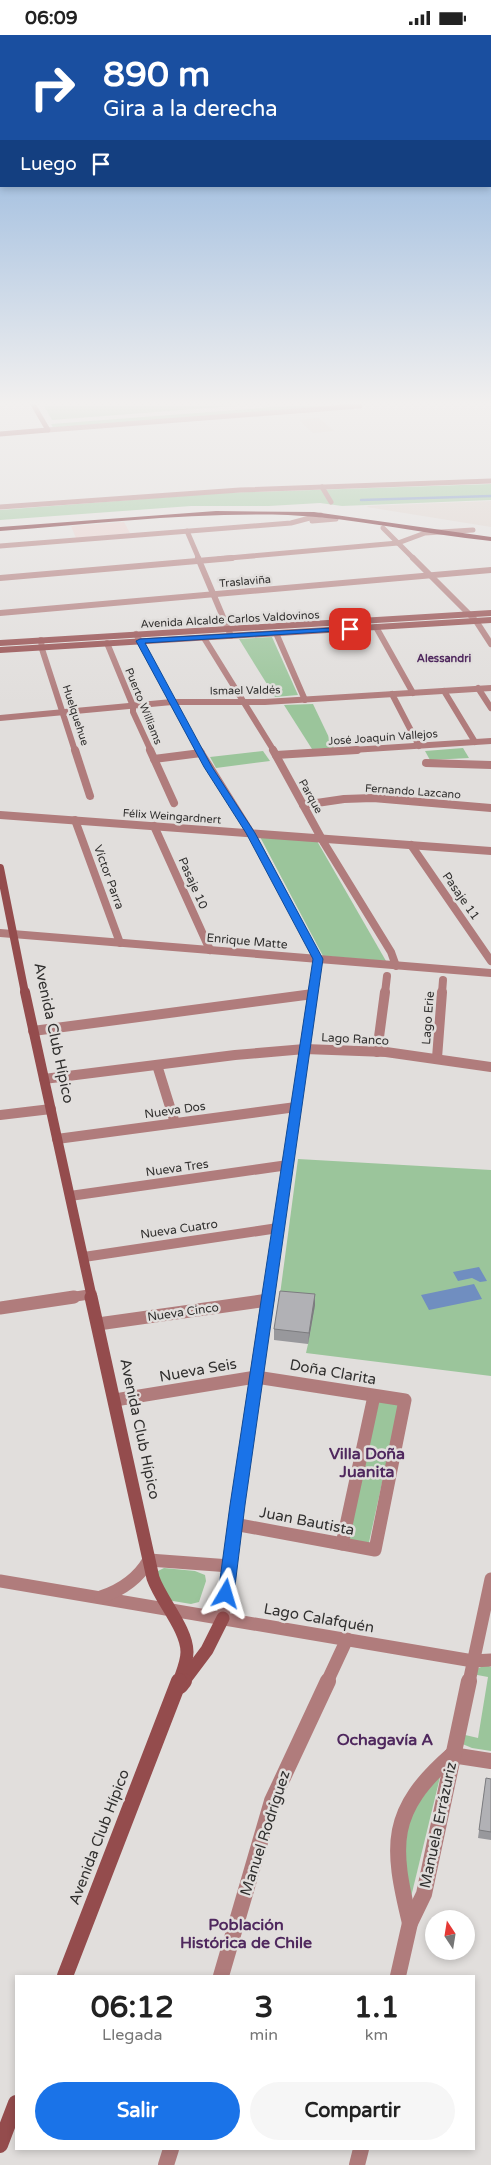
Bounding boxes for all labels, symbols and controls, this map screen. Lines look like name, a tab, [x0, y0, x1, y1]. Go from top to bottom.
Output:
text: 06:09	[25, 7, 78, 29]
text: 890 m	[103, 54, 210, 96]
icon: right	[20, 55, 85, 120]
text: Gira a la derecha	[103, 96, 278, 122]
icon: arrive	[87, 150, 115, 178]
text: Luego	[20, 153, 77, 175]
street label: Traslaviña	[219, 573, 272, 590]
street label: Avenida Alcalde Carlos Valdovinos	[140, 608, 320, 631]
pin	[329, 608, 371, 650]
icon: arrive	[336, 615, 364, 643]
district label: Alessandri	[417, 652, 471, 665]
street label: Puerto Williams	[122, 666, 165, 746]
street label: Huelquehue	[60, 683, 91, 747]
street label: Ismael Valdés	[210, 683, 281, 698]
street label: José Joaquín Vallejos	[328, 727, 438, 748]
street label: Parque	[296, 777, 325, 816]
street label: Fernando Lazcano	[365, 782, 462, 801]
street label: Félix Weingardnert	[122, 807, 222, 826]
street label: Víctor Parra	[91, 843, 127, 911]
street label: Pasaje 10	[175, 855, 211, 911]
street label: Pasaje 11	[439, 869, 483, 923]
street label: Enrique Matte	[206, 930, 288, 952]
street label: Avenida Club Hípico	[30, 961, 78, 1105]
street label: Lago Erie	[419, 991, 437, 1045]
street label: Lago Ranco	[321, 1030, 389, 1048]
street label: Nueva Dos	[144, 1099, 207, 1121]
street label: Nueva Tres	[145, 1157, 210, 1179]
street label: Nueva Cuatro	[139, 1217, 219, 1241]
street label: Nueva Cinco	[146, 1300, 220, 1324]
street label: Nueva Seis	[158, 1354, 238, 1386]
street label: Doña Clarita	[288, 1356, 378, 1388]
street label: Avenida Club Hípico	[116, 1357, 164, 1501]
district label: Villa Doña Juanita	[329, 1444, 405, 1482]
street label: Juan Bautista	[258, 1503, 356, 1539]
position arrow	[199, 1567, 251, 1619]
street label: Lago Calafquén	[262, 1599, 376, 1637]
district label: Ochagavía A	[337, 1730, 433, 1750]
street label: Manuela Errázuriz	[416, 1760, 460, 1890]
street label: Avenida Club Hípico	[65, 1767, 133, 1907]
street label: Manuel Rodríguez	[236, 1768, 294, 1898]
north arrow	[425, 1910, 475, 1960]
map controls	[425, 1910, 475, 1960]
district label: Población Histórica de Chile	[180, 1915, 312, 1953]
text: 06:12	[91, 1989, 174, 2026]
text: 3	[254, 1989, 273, 2026]
text: 1.1	[354, 1989, 399, 2026]
text: Llegada	[102, 2025, 163, 2045]
text: min	[250, 2025, 278, 2045]
text: km	[365, 2025, 388, 2045]
button: Salir	[35, 2082, 240, 2140]
button: Compartir	[250, 2082, 455, 2140]

